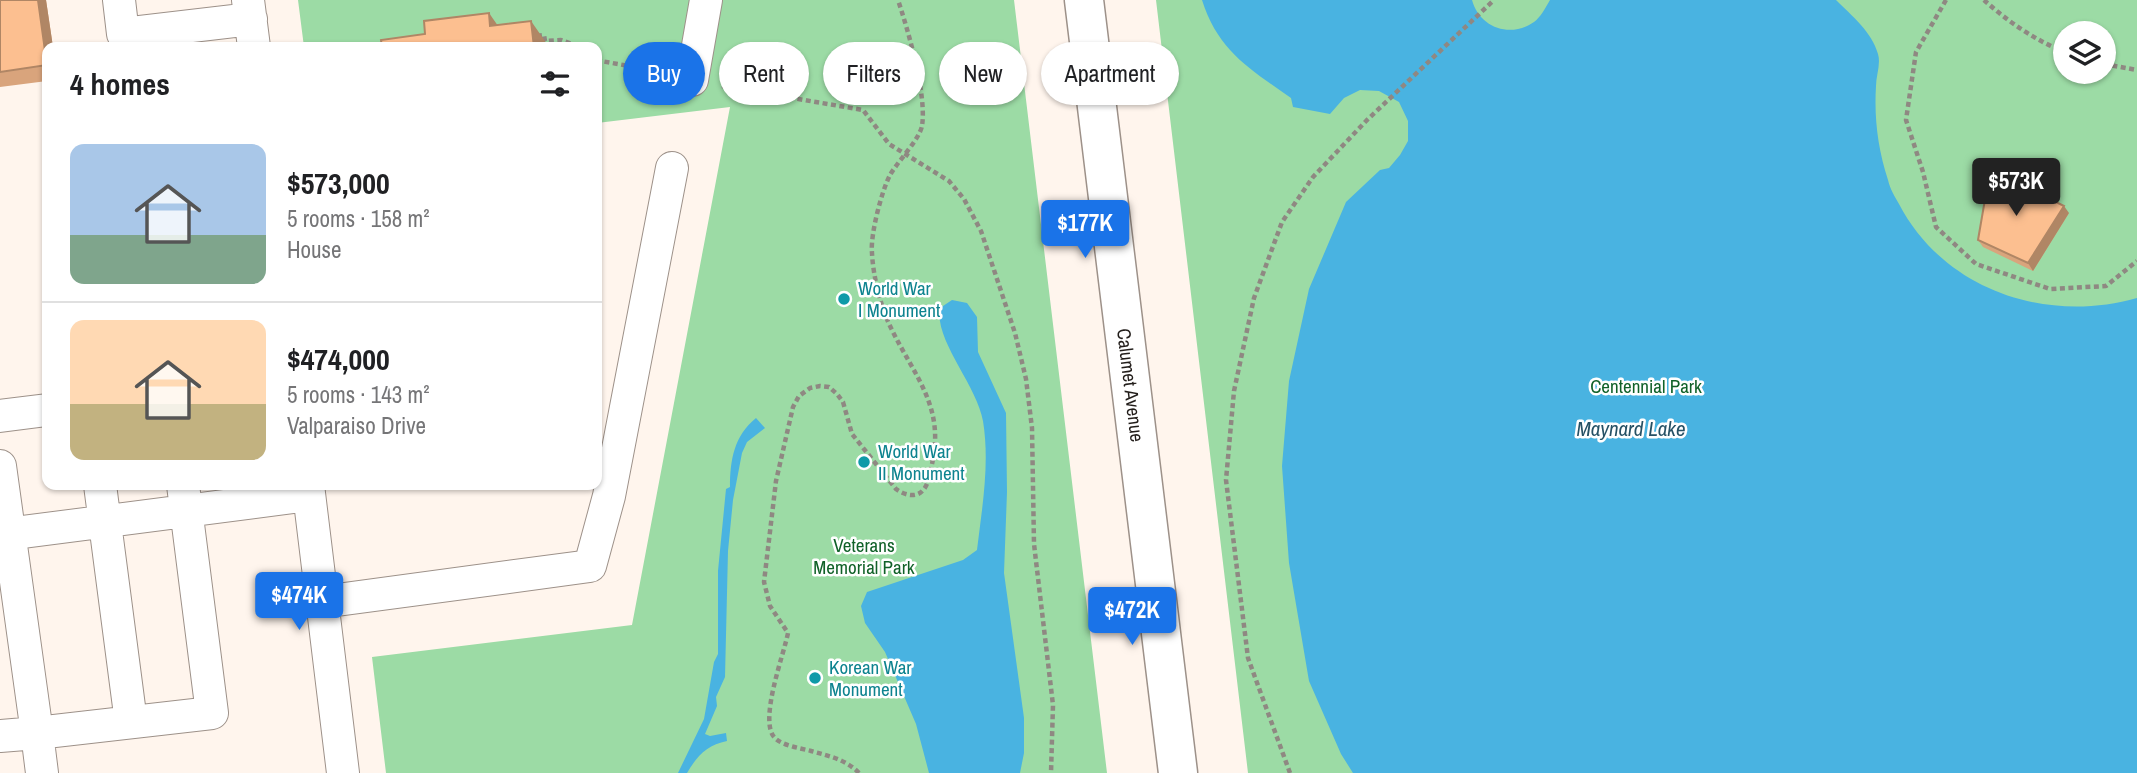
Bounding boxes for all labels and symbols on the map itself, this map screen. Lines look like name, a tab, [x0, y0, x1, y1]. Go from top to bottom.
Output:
pin: $573K	[1967, 158, 2065, 218]
pin: $177K	[1036, 201, 1134, 260]
place label: World War I Monument	[858, 275, 941, 323]
marker: World War I Monument	[836, 291, 852, 307]
street label: Calumet Avenue	[1111, 327, 1151, 443]
park label: Centennial Park	[1590, 373, 1702, 399]
water label: Maynard Lake	[1576, 414, 1686, 443]
place label: World War II Monument	[878, 438, 965, 486]
marker: World War II Monument	[856, 454, 872, 470]
park label: Veterans Memorial Park	[813, 532, 915, 580]
pin: $474K	[250, 572, 348, 632]
pin: $472K	[1083, 588, 1181, 647]
place label: Korean War Monument	[829, 654, 912, 702]
marker: Korean War Monument	[807, 670, 823, 686]

